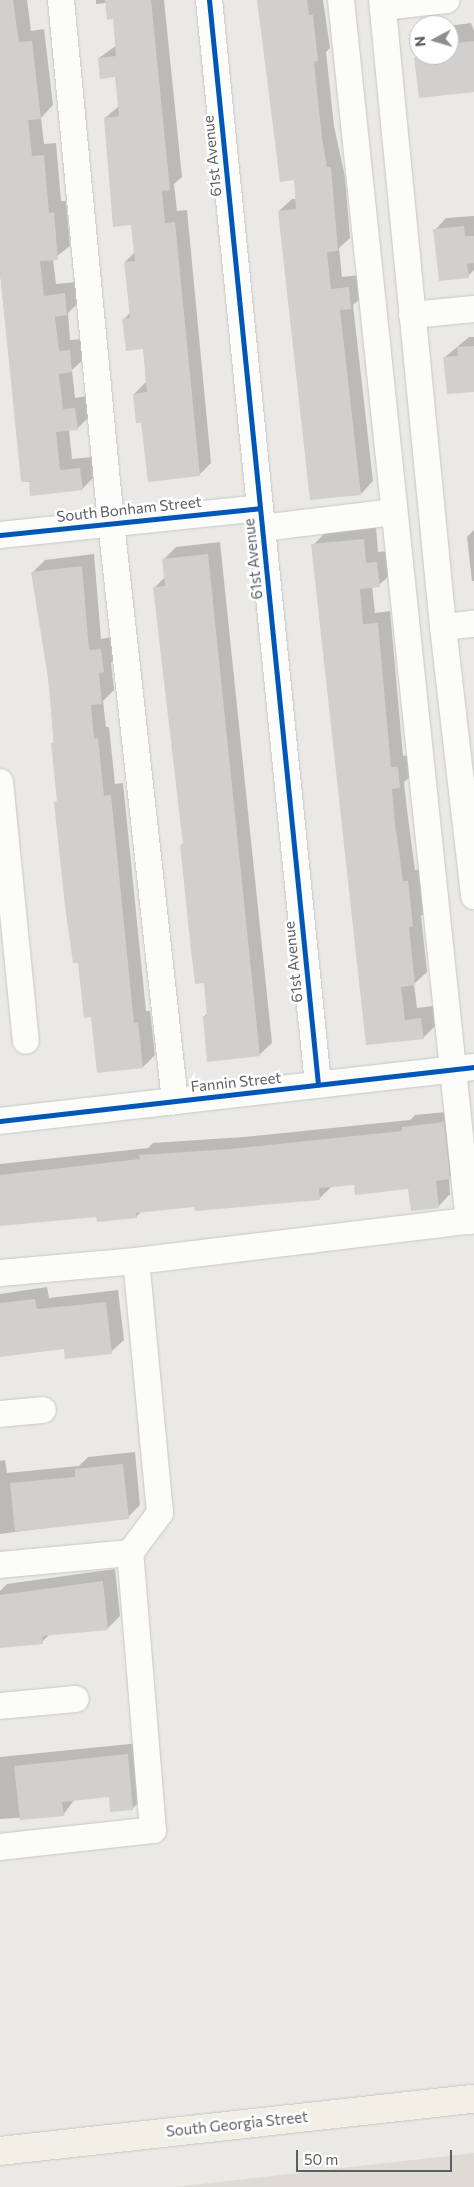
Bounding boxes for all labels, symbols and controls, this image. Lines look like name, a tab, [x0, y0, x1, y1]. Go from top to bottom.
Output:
north arrow	[409, 15, 459, 65]
text: N	[411, 35, 429, 48]
street label: 61st Avenue	[199, 115, 225, 197]
street label: South Bonham Street	[56, 492, 202, 526]
street label: 61st Avenue	[240, 518, 266, 600]
street label: 61st Avenue	[280, 921, 306, 1003]
street label: Fannin Street	[190, 1068, 282, 1096]
street label: South Georgia Street	[165, 2108, 309, 2140]
scale bar	[299, 2140, 455, 2172]
text: 50 m	[304, 2150, 338, 2168]

